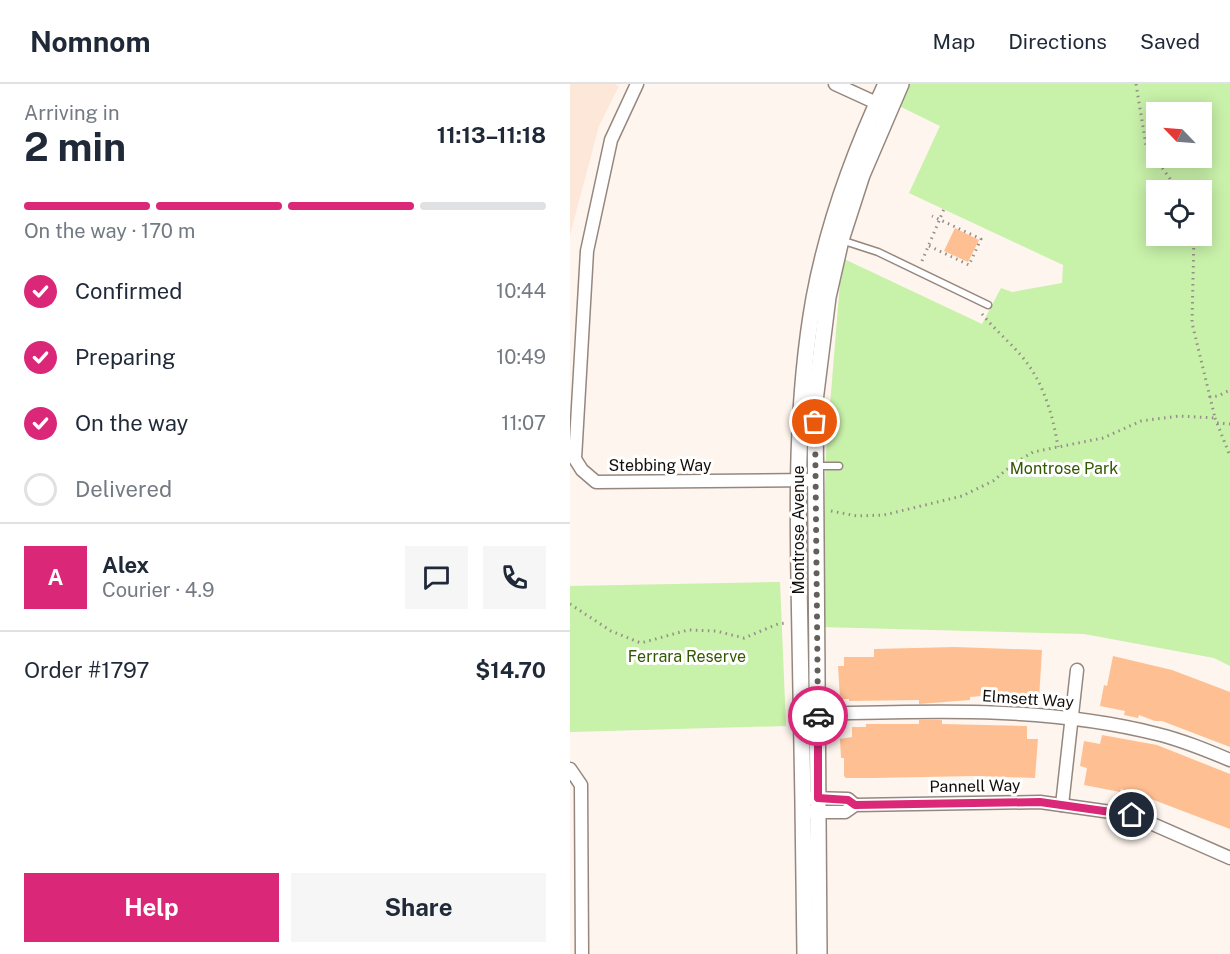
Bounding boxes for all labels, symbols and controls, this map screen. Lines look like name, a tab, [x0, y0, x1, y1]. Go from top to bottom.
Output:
text: Nomnom	[30, 25, 151, 58]
text: Map	[933, 29, 975, 54]
text: Directions	[1008, 29, 1107, 54]
text: Saved	[1140, 29, 1200, 54]
text: Arriving in	[24, 101, 119, 125]
north arrow	[1146, 102, 1212, 168]
map controls	[1146, 102, 1212, 246]
text: 11:13–11:18	[437, 122, 546, 148]
text: 2 min	[24, 124, 126, 170]
button: locate	[1146, 180, 1212, 246]
text: On the way · 170 m	[24, 219, 195, 243]
icon: check	[24, 275, 57, 308]
text: Confirmed	[75, 278, 182, 304]
text: 10:44	[496, 279, 546, 303]
icon: check	[24, 341, 57, 374]
text: Preparing	[75, 344, 176, 370]
text: 10:49	[496, 345, 546, 369]
pin	[789, 396, 840, 447]
icon: bag	[798, 405, 831, 438]
icon: check	[24, 407, 57, 440]
text: On the way	[75, 410, 188, 436]
text: 11:07	[501, 411, 546, 435]
street label: Stebbing Way	[608, 456, 712, 475]
park label: Montrose Park	[1010, 459, 1118, 478]
street label: Montrose Avenue	[789, 465, 808, 595]
text: Delivered	[75, 476, 172, 502]
button: chat	[405, 546, 468, 609]
button: phone	[483, 546, 546, 609]
text: Alex	[102, 552, 149, 578]
text: A	[48, 564, 63, 590]
text: Courier · 4.9	[102, 578, 214, 602]
park label: Ferrara Reserve	[628, 647, 746, 666]
text: Order #1797	[24, 657, 150, 683]
text: $14.70	[475, 657, 546, 683]
courier	[788, 686, 848, 746]
street label: Elmsett Way	[981, 686, 1075, 712]
icon: car	[802, 700, 835, 733]
street label: Pannell Way	[929, 776, 1021, 796]
pin	[1106, 789, 1157, 840]
icon: home	[1115, 798, 1148, 831]
button: Help	[24, 873, 279, 942]
button: Share	[291, 873, 546, 942]

